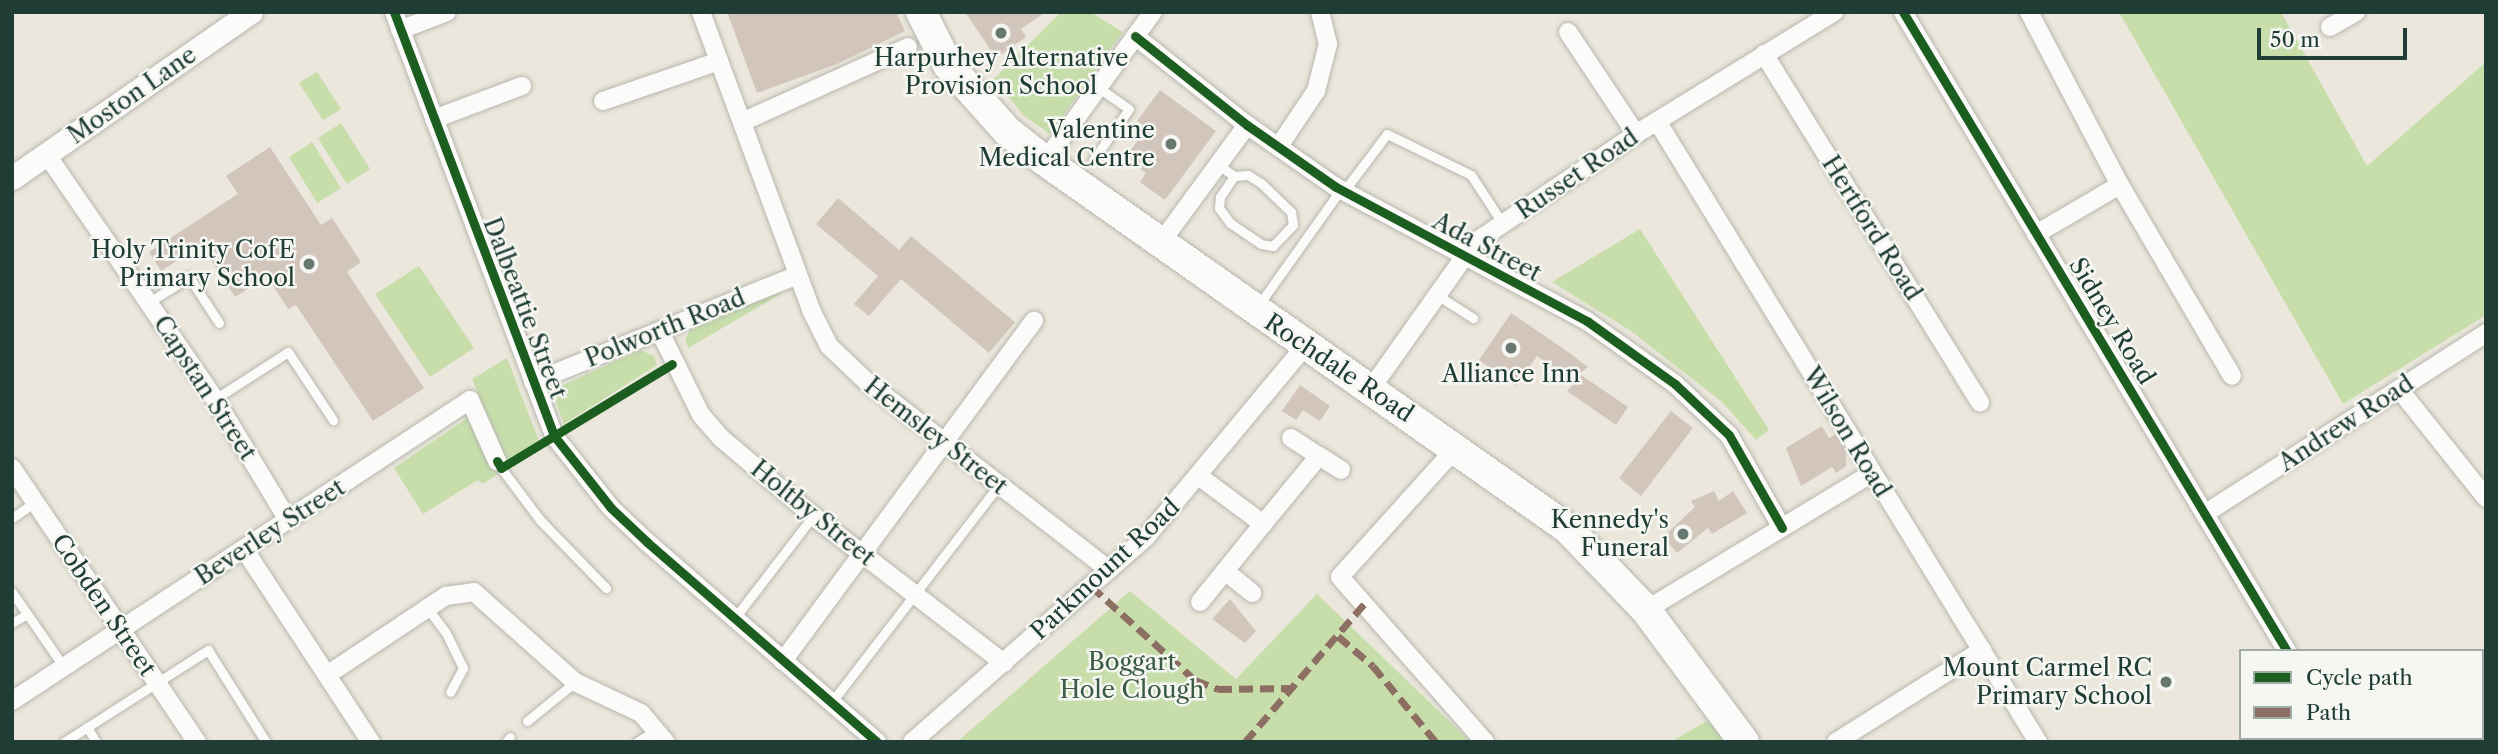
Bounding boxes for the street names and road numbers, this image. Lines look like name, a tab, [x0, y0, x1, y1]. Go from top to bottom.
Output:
street label: Moston Lane	[62, 40, 202, 150]
street label: Russet Road	[1511, 123, 1643, 225]
street label: Hertford Road	[1816, 150, 1928, 306]
street label: Ada Street	[1428, 206, 1546, 288]
street label: Dalbeattie Street	[477, 213, 573, 403]
street label: Sidney Road	[2063, 252, 2161, 390]
street label: Polworth Road	[581, 283, 749, 373]
street label: Rochdale Road	[1259, 308, 1419, 428]
street label: Capstan Street	[147, 310, 263, 466]
street label: Wilson Road	[1797, 362, 1897, 502]
street label: Andrew Road	[2273, 368, 2419, 478]
street label: Hemsley Street	[859, 371, 1013, 501]
street label: Holtby Street	[745, 454, 881, 572]
street label: Beverley Street	[189, 473, 351, 591]
street label: Parkmount Road	[1025, 493, 1185, 645]
street label: Cobden Street	[46, 528, 162, 682]

